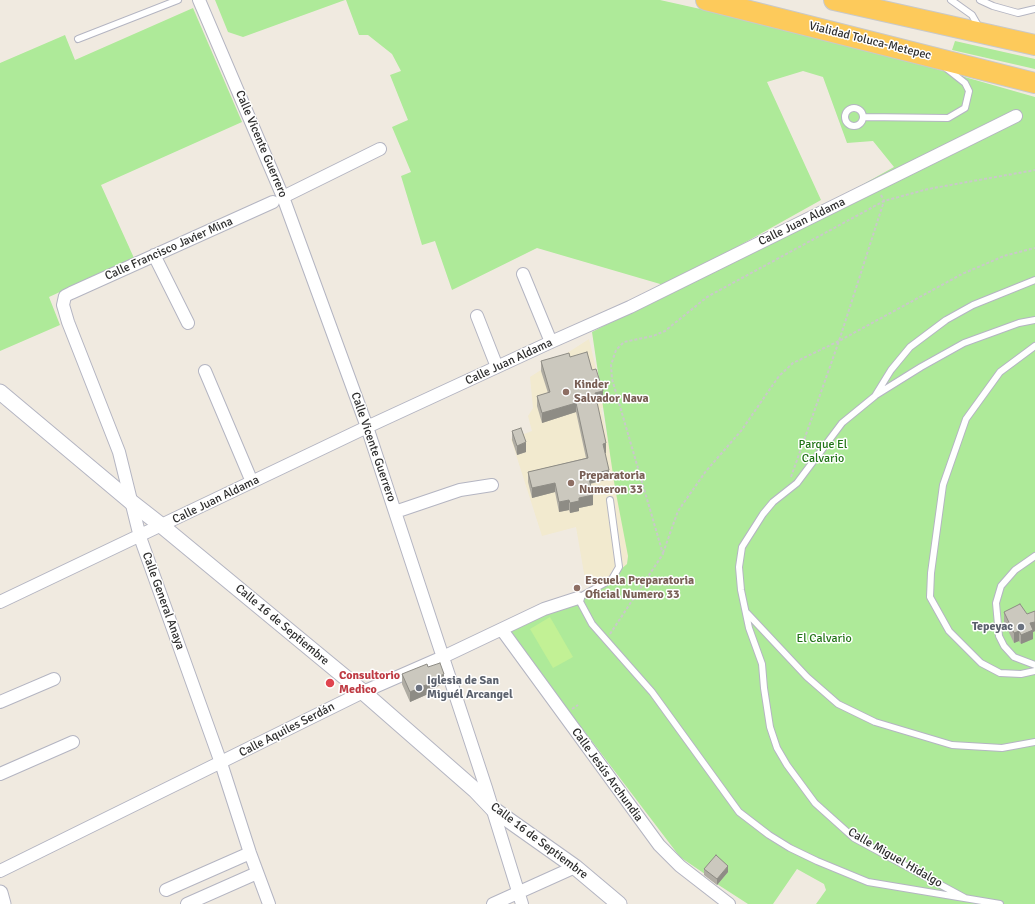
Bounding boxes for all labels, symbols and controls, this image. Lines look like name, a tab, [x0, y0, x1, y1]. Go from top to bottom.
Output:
street label: Vialidad Toluca-Metepec	[808, 19, 932, 63]
street label: Calle Vicente Guerrero	[232, 88, 290, 200]
street label: Calle Juan Aldama	[756, 195, 848, 249]
street label: Calle Francisco Javier Mina	[103, 214, 235, 284]
street label: Calle Juan Aldama	[463, 335, 555, 389]
place label: Kinder Salvador Nava	[574, 378, 649, 406]
marker: Kinder Salvador Nava	[561, 387, 571, 397]
street label: Calle Vicente Guerrero	[347, 390, 399, 504]
park label: Parque El Calvario	[799, 438, 847, 466]
place label: Preparatoria Numeron 33	[579, 469, 645, 497]
street label: Calle Juan Aldama	[170, 473, 262, 527]
marker: Preparatoria Numeron 33	[566, 478, 576, 488]
street label: Calle General Anaya	[139, 550, 187, 652]
place label: Escuela Preparatoria Oficial Numero 33	[585, 574, 694, 602]
street label: Calle 16 de Septiembre	[232, 582, 332, 668]
marker: Escuela Preparatoria Oficial Numero 33	[572, 583, 582, 593]
place label: Tepeyac	[972, 620, 1013, 634]
marker: Tepeyac	[1016, 622, 1026, 632]
park label: El Calvario	[796, 632, 852, 646]
place label: Consultorio Medico	[339, 669, 400, 697]
place label: Iglesia de San Miguél Arcangel	[427, 674, 513, 702]
marker: Consultorio Medico	[324, 677, 336, 689]
marker: Iglesia de San Miguél Arcangel	[414, 683, 424, 693]
street label: Calle Aquiles Serdán	[237, 700, 337, 760]
street label: Calle Jesús Archundia	[568, 725, 646, 825]
street label: Calle 16 de Septiembre	[488, 800, 590, 882]
street label: Calle Miguel Hidalgo	[845, 825, 945, 891]

